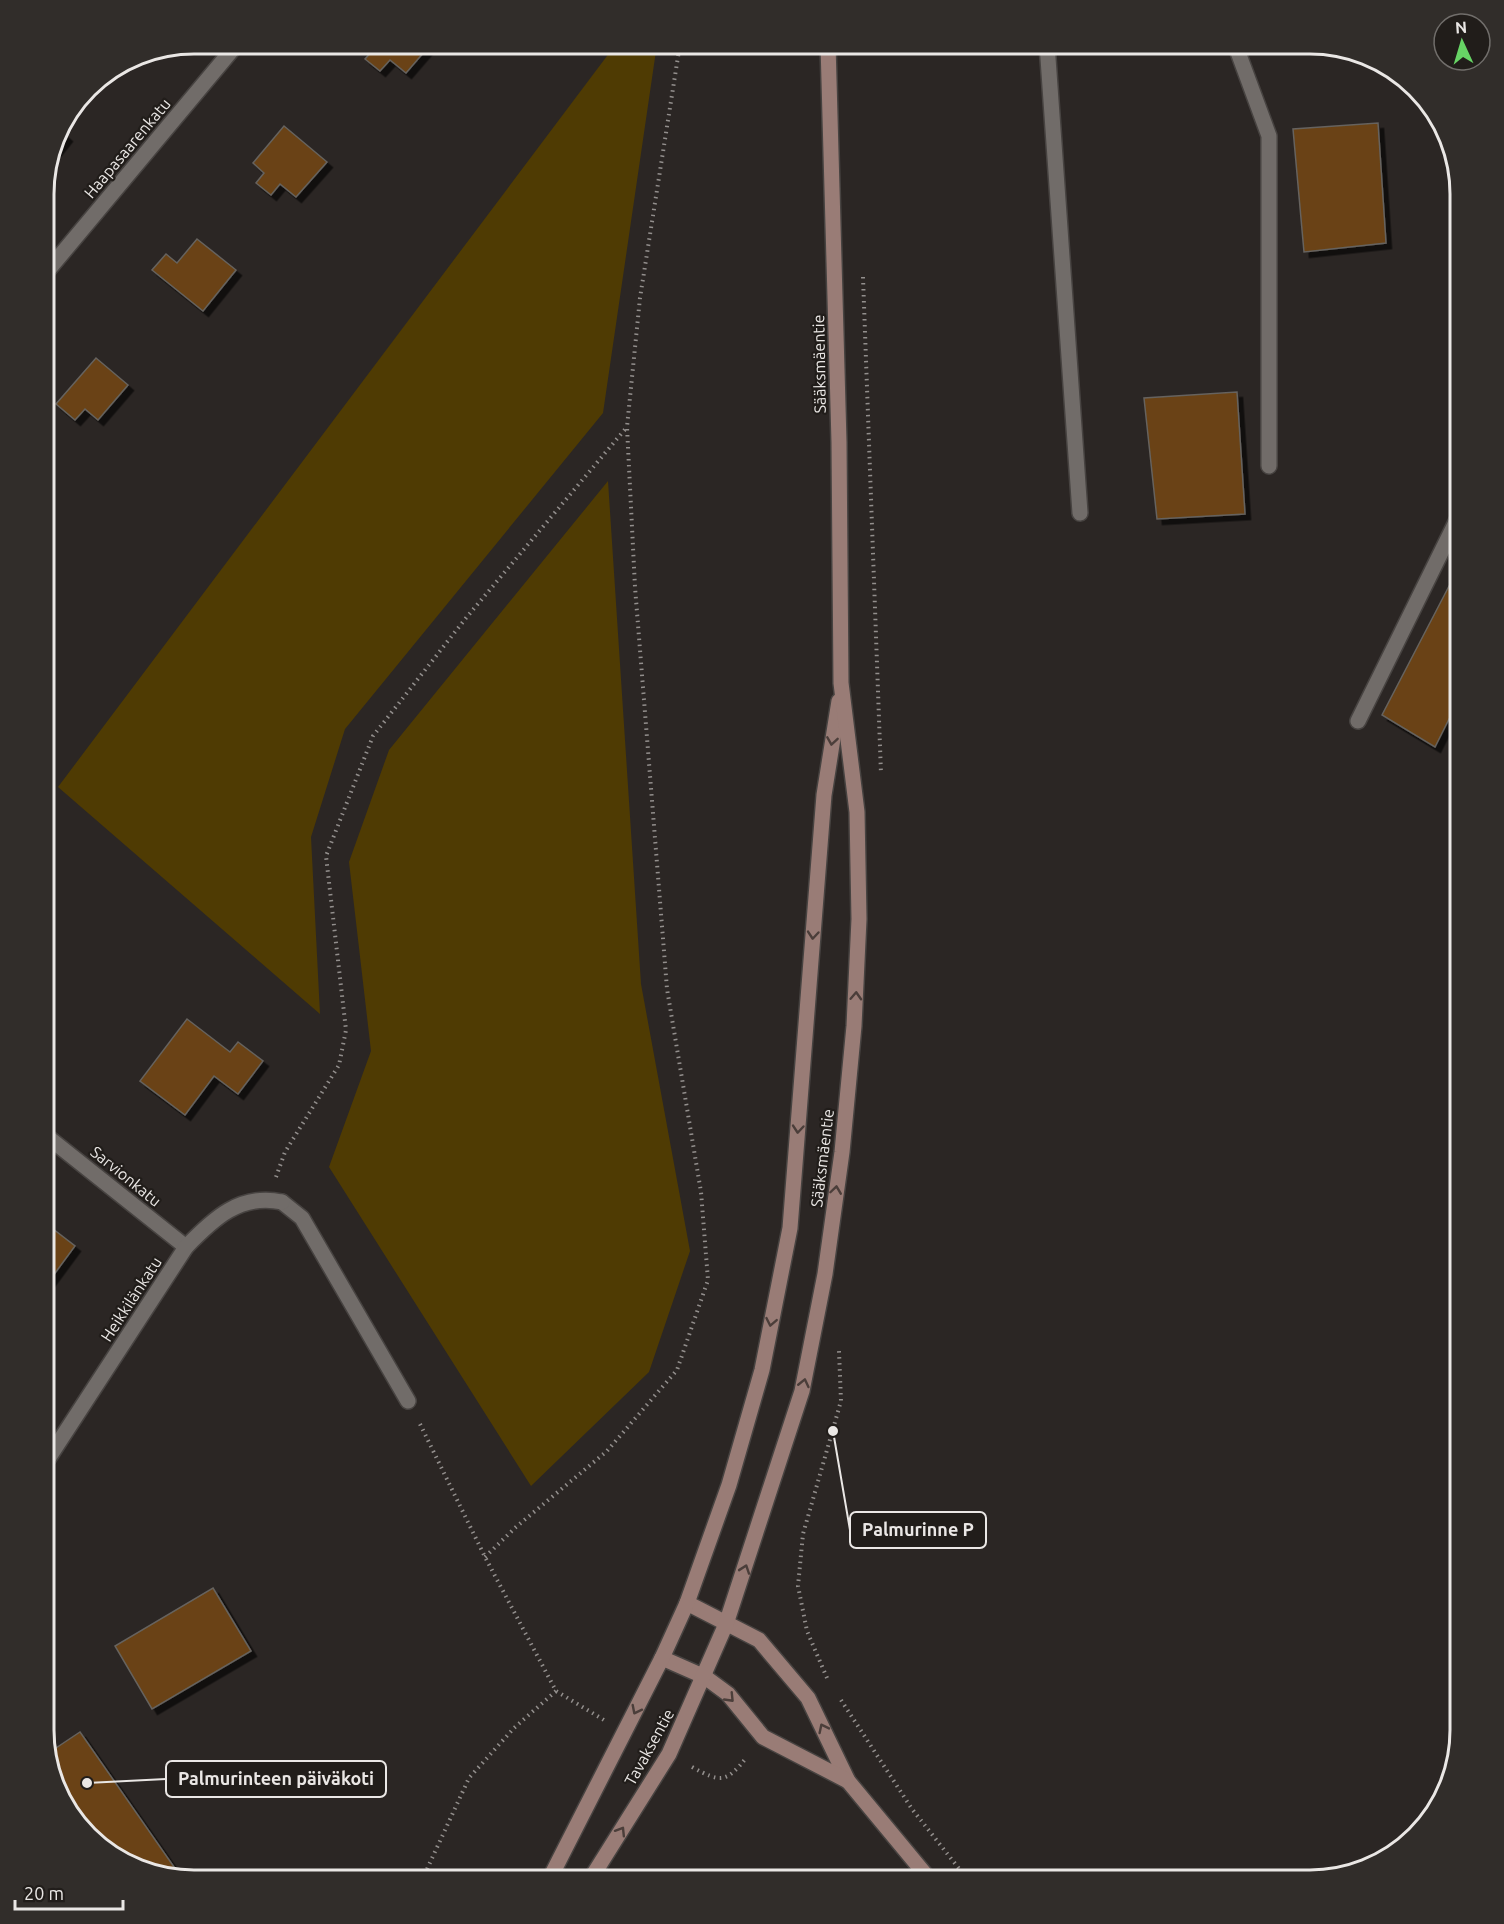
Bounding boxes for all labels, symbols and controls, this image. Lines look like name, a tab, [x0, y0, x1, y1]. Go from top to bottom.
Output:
north arrow	[1432, 12, 1492, 72]
text: N	[1454, 18, 1468, 36]
street label: Haapasaarenkatu	[80, 95, 174, 201]
street label: Sääksmäentie	[809, 314, 829, 414]
one-way arrow	[827, 736, 839, 745]
one-way arrow	[807, 930, 820, 939]
one-way arrow	[849, 992, 862, 1001]
street label: Sääksmäentie	[807, 1108, 837, 1208]
one-way arrow	[792, 1125, 805, 1134]
street label: Sarvionkatu	[87, 1142, 165, 1210]
one-way arrow	[830, 1186, 842, 1195]
street label: Heikkilänkatu	[97, 1253, 165, 1345]
one-way arrow	[765, 1317, 778, 1327]
one-way arrow	[797, 1378, 810, 1388]
callout: Palmurinne P	[850, 1512, 986, 1548]
text: Palmurinne P	[862, 1519, 974, 1539]
one-way arrow	[738, 1564, 751, 1574]
one-way arrow	[723, 1691, 734, 1701]
one-way arrow	[632, 1704, 643, 1714]
street label: Tavaksentie	[621, 1706, 677, 1788]
one-way arrow	[818, 1724, 830, 1735]
callout: Palmurinteen päiväkoti	[166, 1761, 386, 1797]
text: Palmurinteen päiväkoti	[178, 1768, 374, 1788]
one-way arrow	[613, 1827, 625, 1837]
scale bar	[15, 1873, 123, 1911]
text: 20 m	[24, 1883, 64, 1903]

